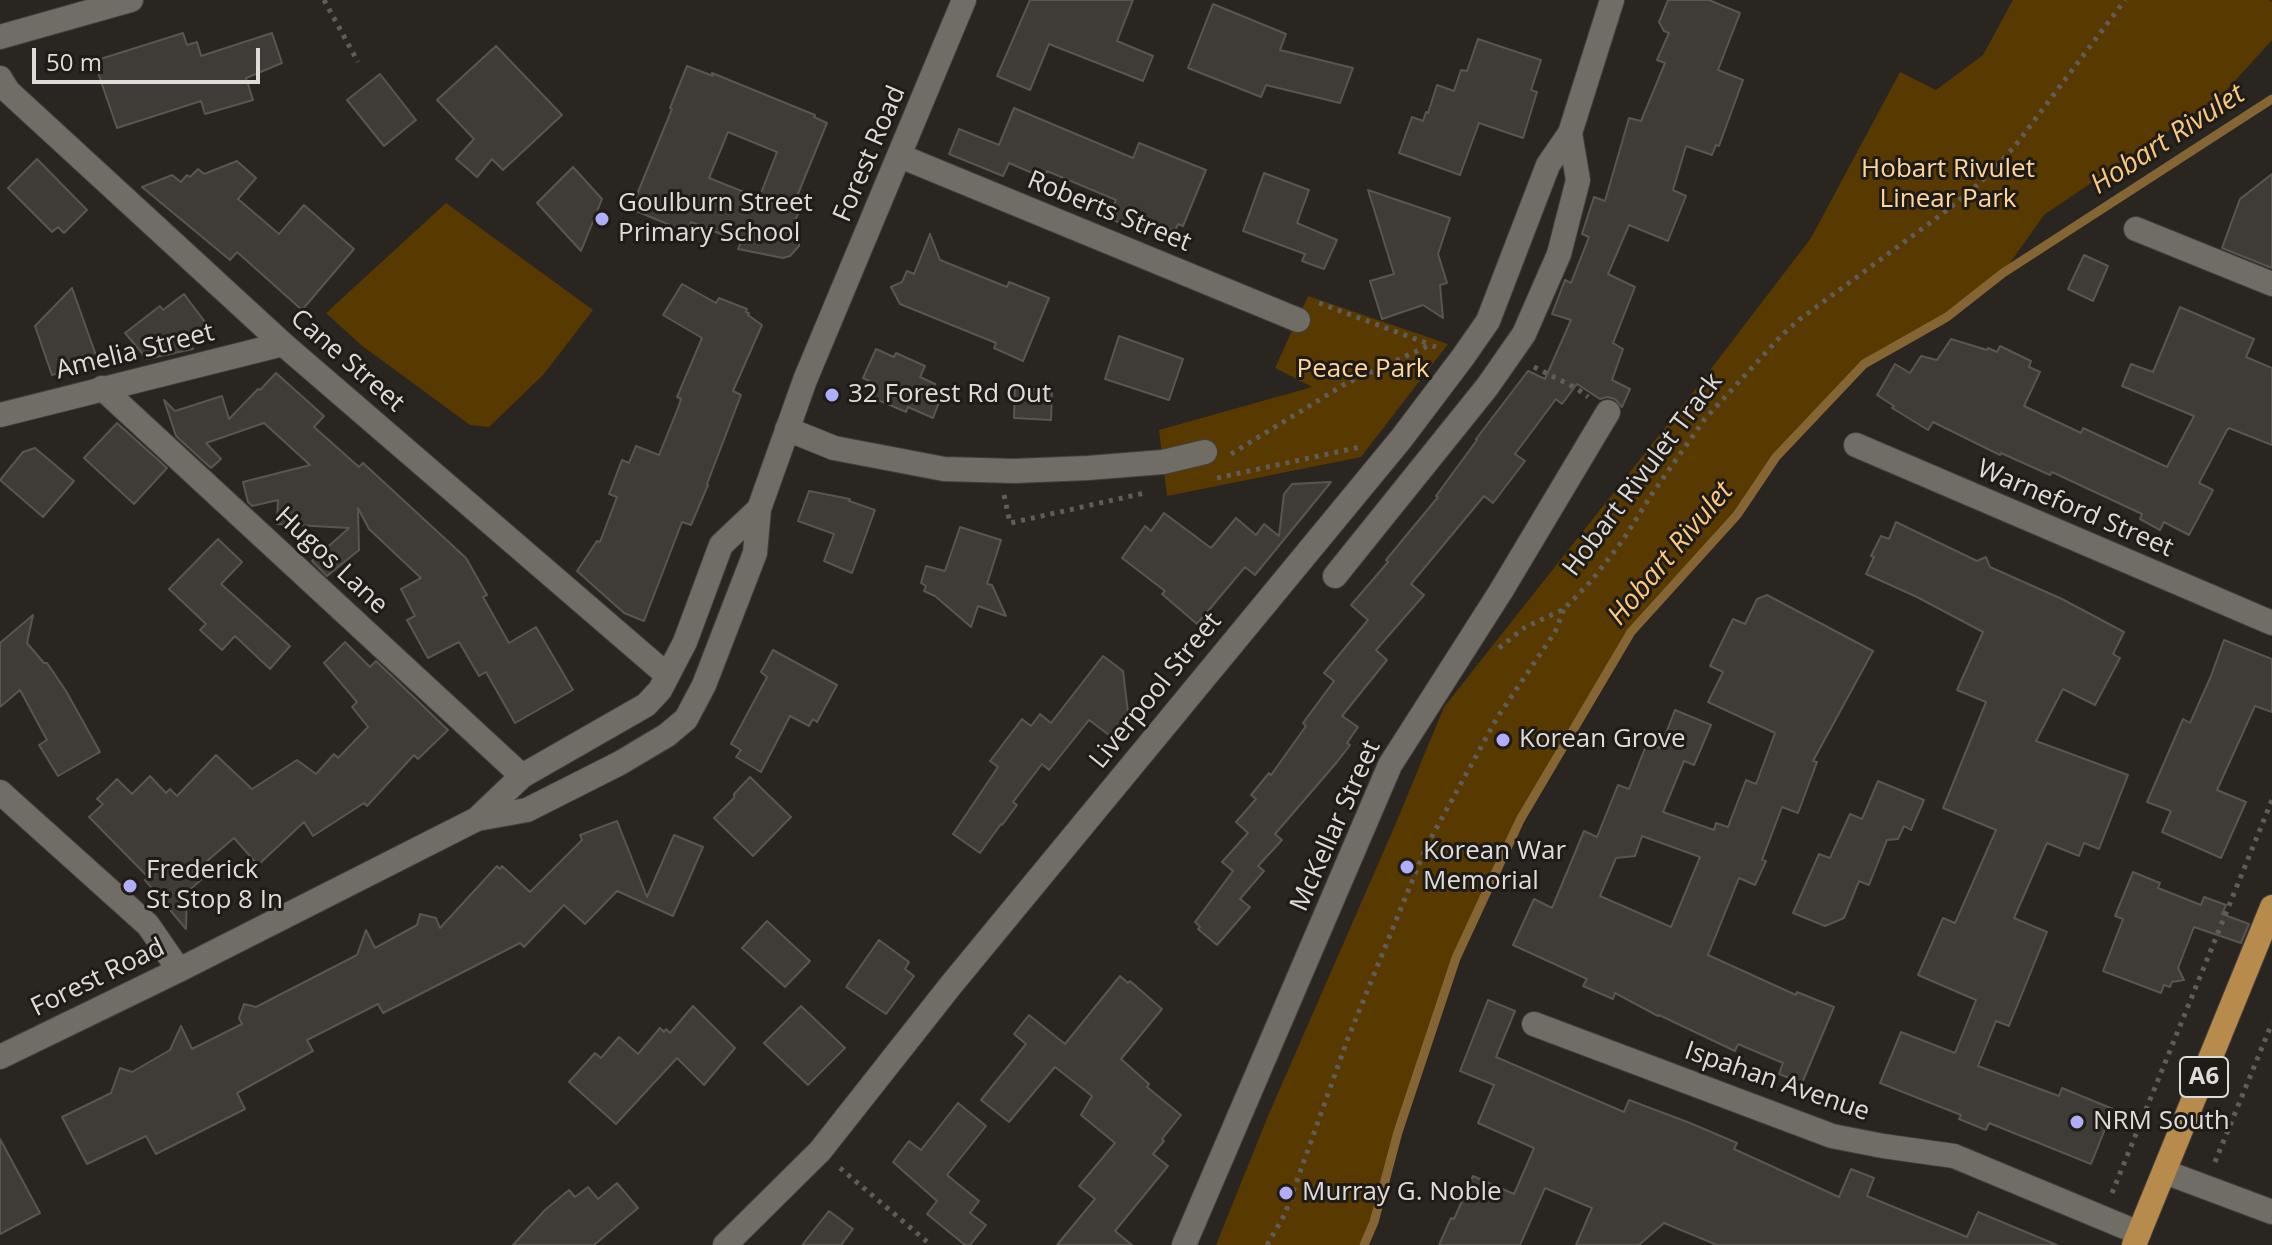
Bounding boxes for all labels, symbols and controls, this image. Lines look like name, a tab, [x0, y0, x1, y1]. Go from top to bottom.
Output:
scale bar	[36, 32, 264, 82]
text: 50 m	[46, 45, 102, 78]
water label: Hobart Rivulet	[2085, 78, 2251, 202]
street label: Forest Road	[827, 81, 913, 227]
park label: Hobart Rivulet Linear Park	[1861, 154, 2035, 216]
street label: Roberts Street	[1023, 165, 1195, 259]
place label: Goulburn Street Primary School	[618, 188, 813, 250]
marker: Goulburn Street Primary School	[593, 210, 611, 228]
street label: Cane Street	[284, 303, 410, 419]
street label: Amelia Street	[53, 317, 217, 387]
park label: Peace Park	[1297, 354, 1429, 386]
street label: Hobart Rivulet Track	[1557, 367, 1729, 583]
place label: 32 Forest Rd Out	[848, 379, 1051, 411]
marker: 32 Forest Rd Out	[823, 386, 841, 404]
street label: Warneford Street	[1972, 454, 2178, 564]
water label: Hobart Rivulet	[1601, 476, 1741, 632]
street label: Hugos Lane	[268, 501, 394, 621]
street label: Liverpool Street	[1084, 607, 1228, 775]
place label: Korean Grove	[1519, 724, 1686, 756]
marker: Korean Grove	[1494, 731, 1512, 749]
street label: McKellar Street	[1284, 736, 1388, 916]
place label: Korean War Memorial	[1423, 836, 1566, 898]
place label: Frederick St Stop 8 In	[146, 855, 283, 916]
marker: Korean War Memorial	[1398, 858, 1416, 876]
marker: Frederick St Stop 8 In	[121, 877, 139, 895]
street label: Forest Road	[26, 932, 170, 1024]
street label: Ispahan Avenue	[1680, 1036, 1874, 1128]
road number: A6	[2180, 1057, 2228, 1097]
place label: NRM South	[2093, 1106, 2230, 1138]
marker: NRM South	[2068, 1113, 2086, 1131]
place label: Murray G. Noble	[1302, 1177, 1502, 1209]
marker: Murray G. Noble	[1277, 1184, 1295, 1202]

